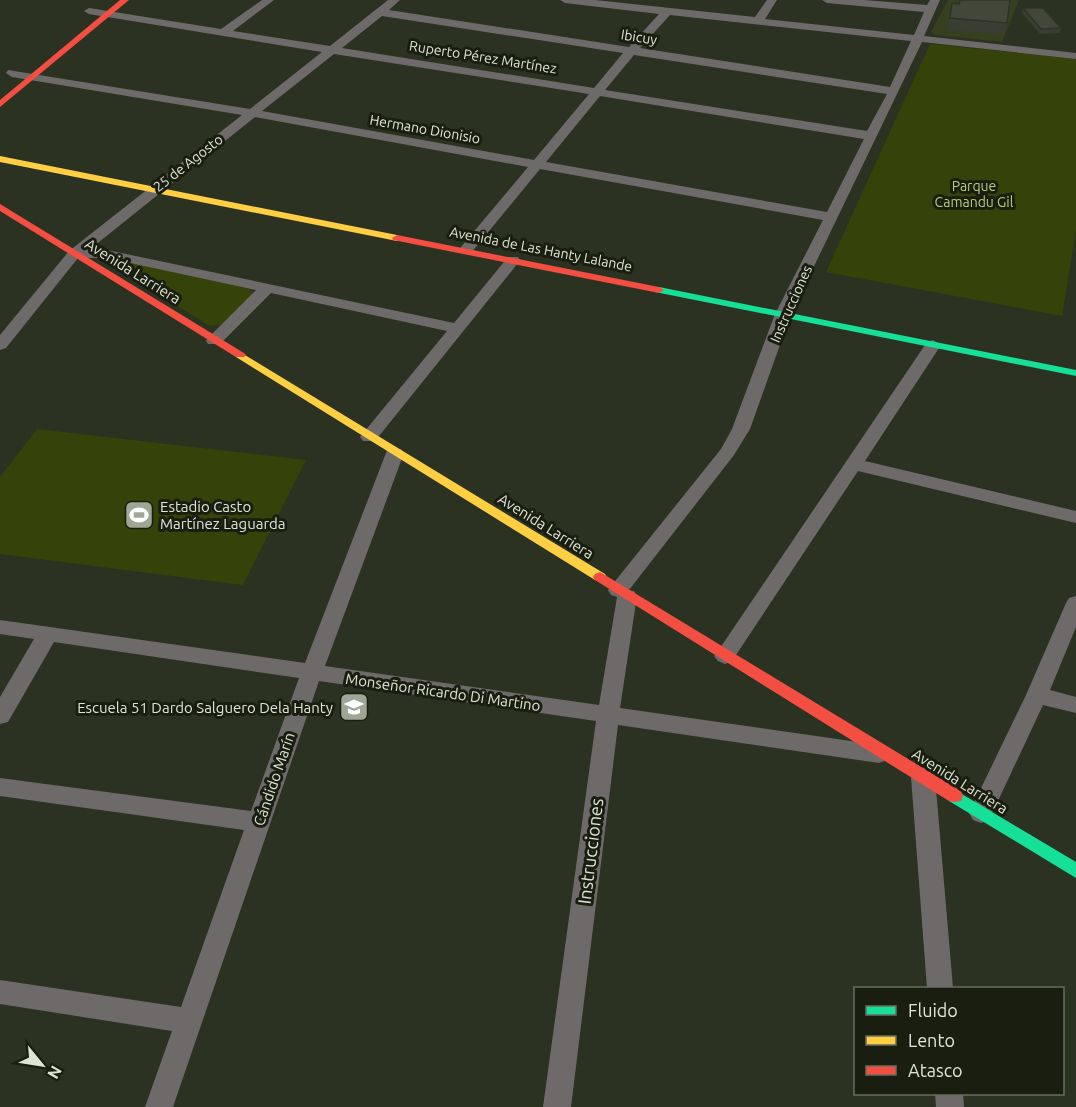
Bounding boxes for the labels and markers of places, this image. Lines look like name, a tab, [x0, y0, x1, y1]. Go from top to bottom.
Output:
place label: Estadio Casto Martínez Laguarda	[160, 498, 286, 532]
sports icon: Estadio Casto Martínez Laguarda	[123, 499, 155, 531]
school or university icon: Escuela 51 Dardo Salguero Dela Hanty	[338, 691, 370, 723]
place label: Escuela 51 Dardo Salguero Dela Hanty	[77, 699, 333, 716]

